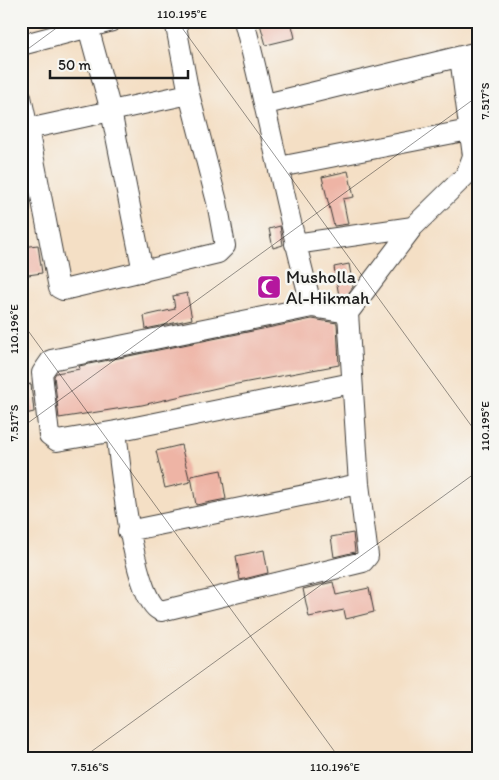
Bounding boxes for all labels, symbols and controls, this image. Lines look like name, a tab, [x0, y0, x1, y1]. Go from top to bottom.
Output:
text: 110.195°E	[157, 7, 207, 21]
scale bar	[50, 48, 188, 80]
text: 50 m	[58, 56, 91, 74]
text: 7.517°S	[478, 82, 492, 120]
place label: Musholla Al-Hikmah	[286, 266, 370, 309]
mosque icon: Musholla Al-Hikmah	[256, 274, 282, 300]
text: 110.196°E	[7, 304, 21, 354]
text: 110.195°E	[478, 401, 492, 451]
text: 7.517°S	[7, 404, 21, 442]
text: 7.516°S	[71, 760, 109, 774]
text: 110.196°E	[310, 760, 360, 774]

